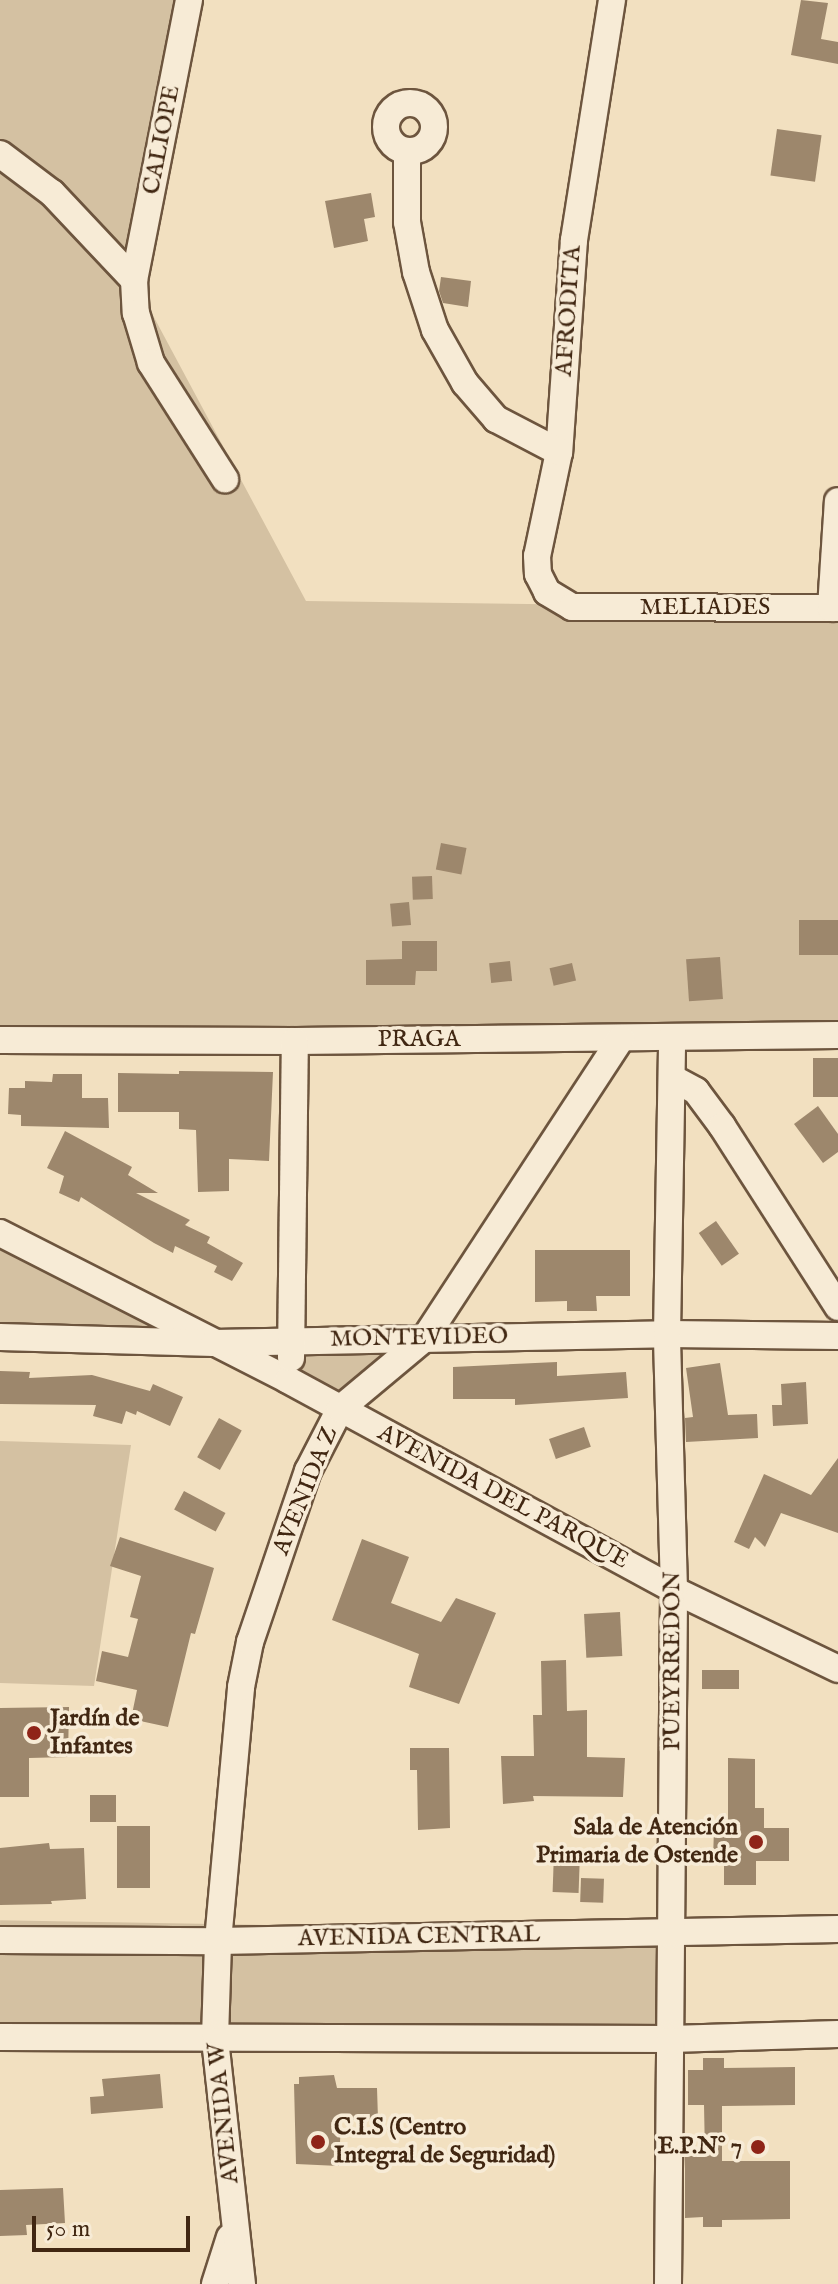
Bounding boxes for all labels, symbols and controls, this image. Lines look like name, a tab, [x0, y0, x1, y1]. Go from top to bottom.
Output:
street label: CALIOPE	[137, 83, 187, 197]
street label: AFRODITA	[550, 245, 588, 377]
street label: MELIADES	[640, 594, 770, 622]
street label: PRAGA	[377, 1026, 461, 1054]
street label: MONTEVIDEO	[330, 1322, 508, 1354]
street label: AVENIDA DEL PARQUE	[373, 1419, 633, 1575]
street label: AVENIDA Z	[267, 1423, 345, 1559]
street label: PUEYRREDON	[659, 1571, 687, 1751]
place label: Jardín de Infantes	[50, 1705, 139, 1761]
marker: Jardín de Infantes	[25, 1724, 43, 1742]
place label: Sala de Atención Primaria de Ostende	[536, 1814, 738, 1870]
marker: Sala de Atención Primaria de Ostende	[745, 1831, 767, 1853]
street label: AVENIDA CENTRAL	[298, 1920, 540, 1954]
street label: AVENIDA W	[202, 2041, 246, 2185]
place label: C.I.S (Centro Integral de Seguridad)	[334, 2114, 555, 2170]
marker: C.I.S (Centro Integral de Seguridad)	[309, 2133, 327, 2151]
place label: E.P.N° 7	[657, 2133, 742, 2161]
marker: E.P.N° 7	[749, 2138, 767, 2156]
scale bar	[36, 2200, 194, 2250]
text: 50 m	[46, 2214, 90, 2245]

